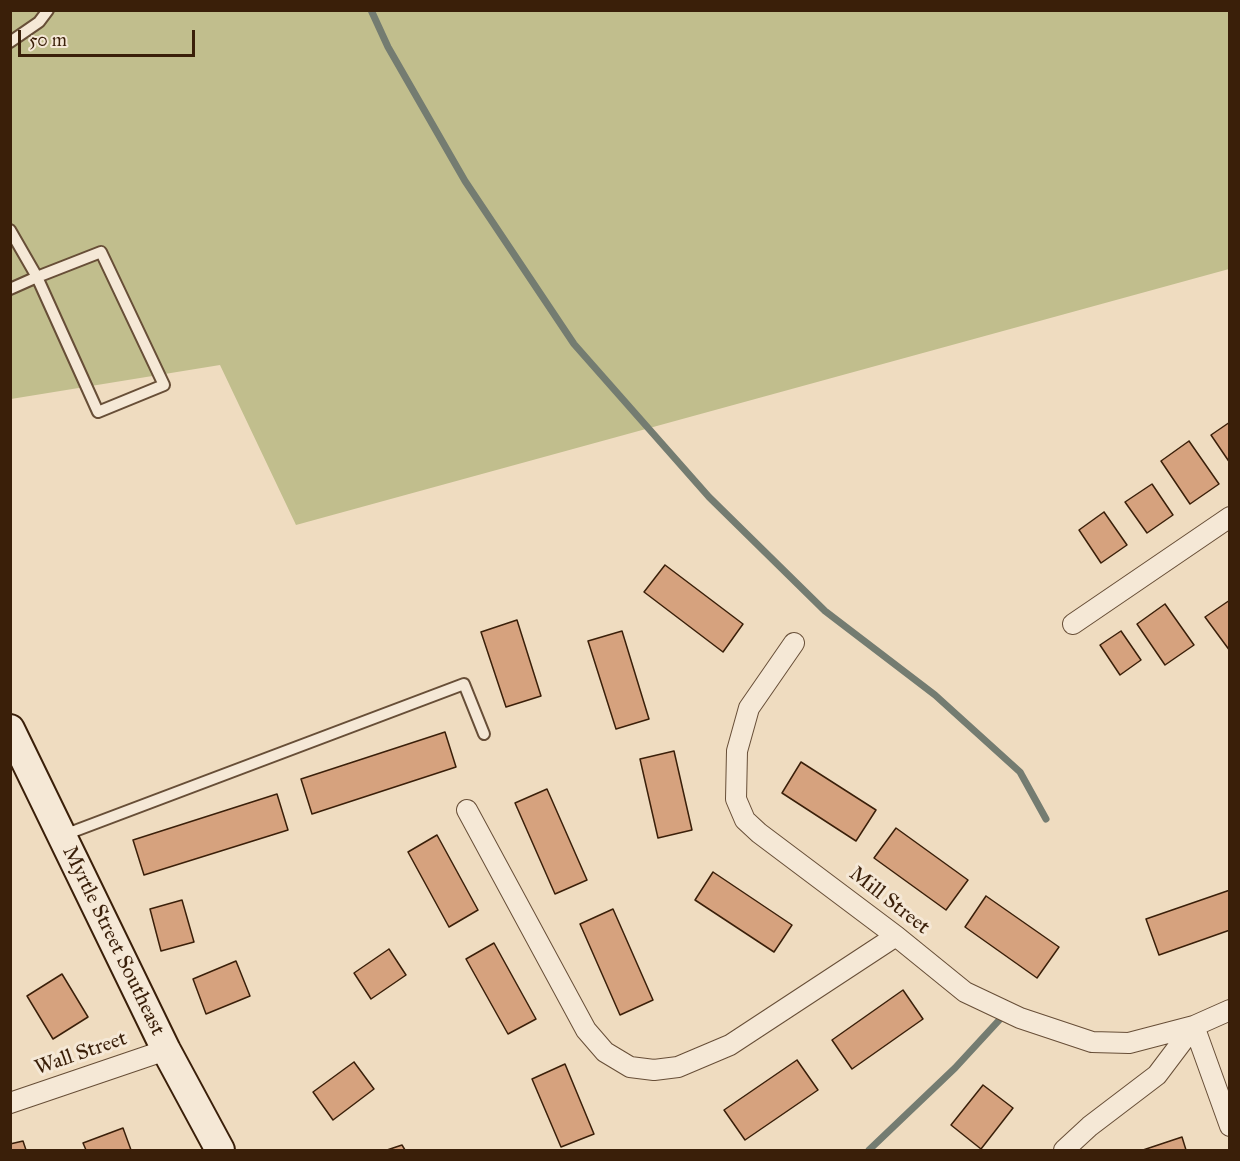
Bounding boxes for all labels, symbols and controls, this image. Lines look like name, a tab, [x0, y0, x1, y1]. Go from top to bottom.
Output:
scale bar	[21, 18, 198, 56]
text: 50 m	[29, 29, 67, 51]
street label: Myrtle Street Southeast	[56, 842, 170, 1040]
street label: Mill Street	[844, 862, 934, 940]
street label: Wall Street	[32, 1026, 130, 1082]

